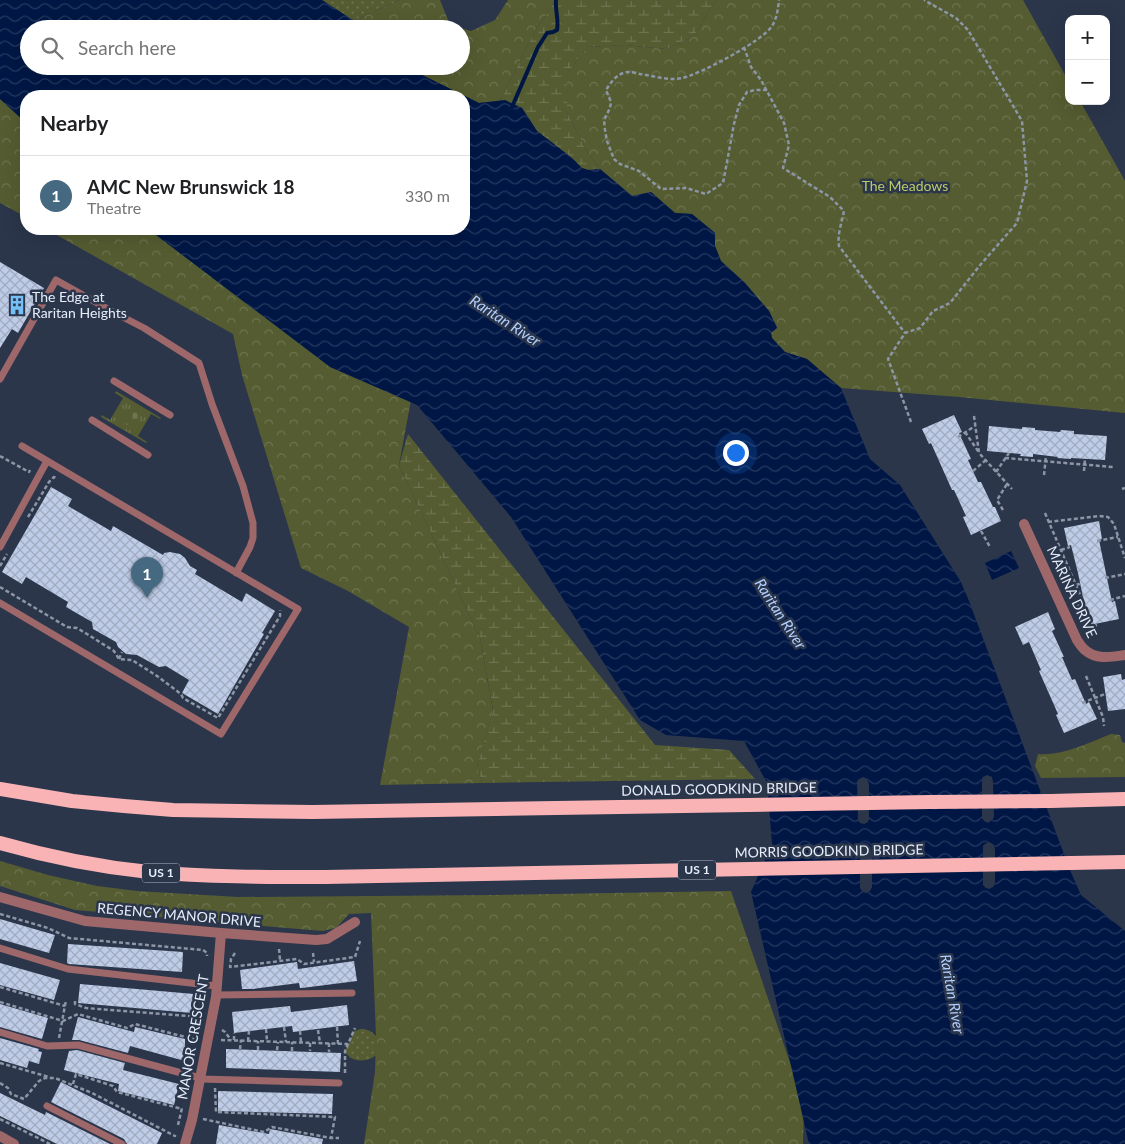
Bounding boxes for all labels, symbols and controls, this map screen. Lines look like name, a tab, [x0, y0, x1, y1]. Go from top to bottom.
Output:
map controls	[1065, 15, 1110, 105]
button: +	[1065, 15, 1110, 60]
search box	[20, 20, 470, 75]
icon: search	[38, 34, 66, 62]
text: Search here	[78, 36, 176, 59]
button: −	[1065, 60, 1110, 105]
text: Nearby	[40, 110, 108, 135]
text: AMC New Brunswick 18	[87, 175, 294, 198]
park label: The Meadows	[862, 177, 948, 194]
text: 1	[51, 186, 61, 205]
text: 330 m	[405, 186, 450, 205]
text: Theatre	[87, 198, 141, 217]
place label: The Edge at Raritan Heights	[32, 288, 127, 321]
water label: Raritan River	[467, 291, 545, 350]
building icon: The Edge at Raritan Heights	[6, 294, 28, 316]
your location	[723, 440, 749, 466]
street label: MARINA DRIVE	[1044, 543, 1101, 640]
pin: 1	[131, 557, 163, 598]
water label: Raritan River	[751, 575, 811, 653]
street label: DONALD GOODKIND BRIDGE	[621, 778, 817, 799]
street label: MORRIS GOODKIND BRIDGE	[734, 840, 924, 861]
road number: US 1	[678, 860, 716, 880]
road number: US 1	[142, 864, 180, 882]
street label: REGENCY MANOR DRIVE	[96, 899, 262, 930]
water label: Raritan River	[937, 953, 969, 1036]
street label: MANOR CRESCENT	[173, 972, 212, 1101]

